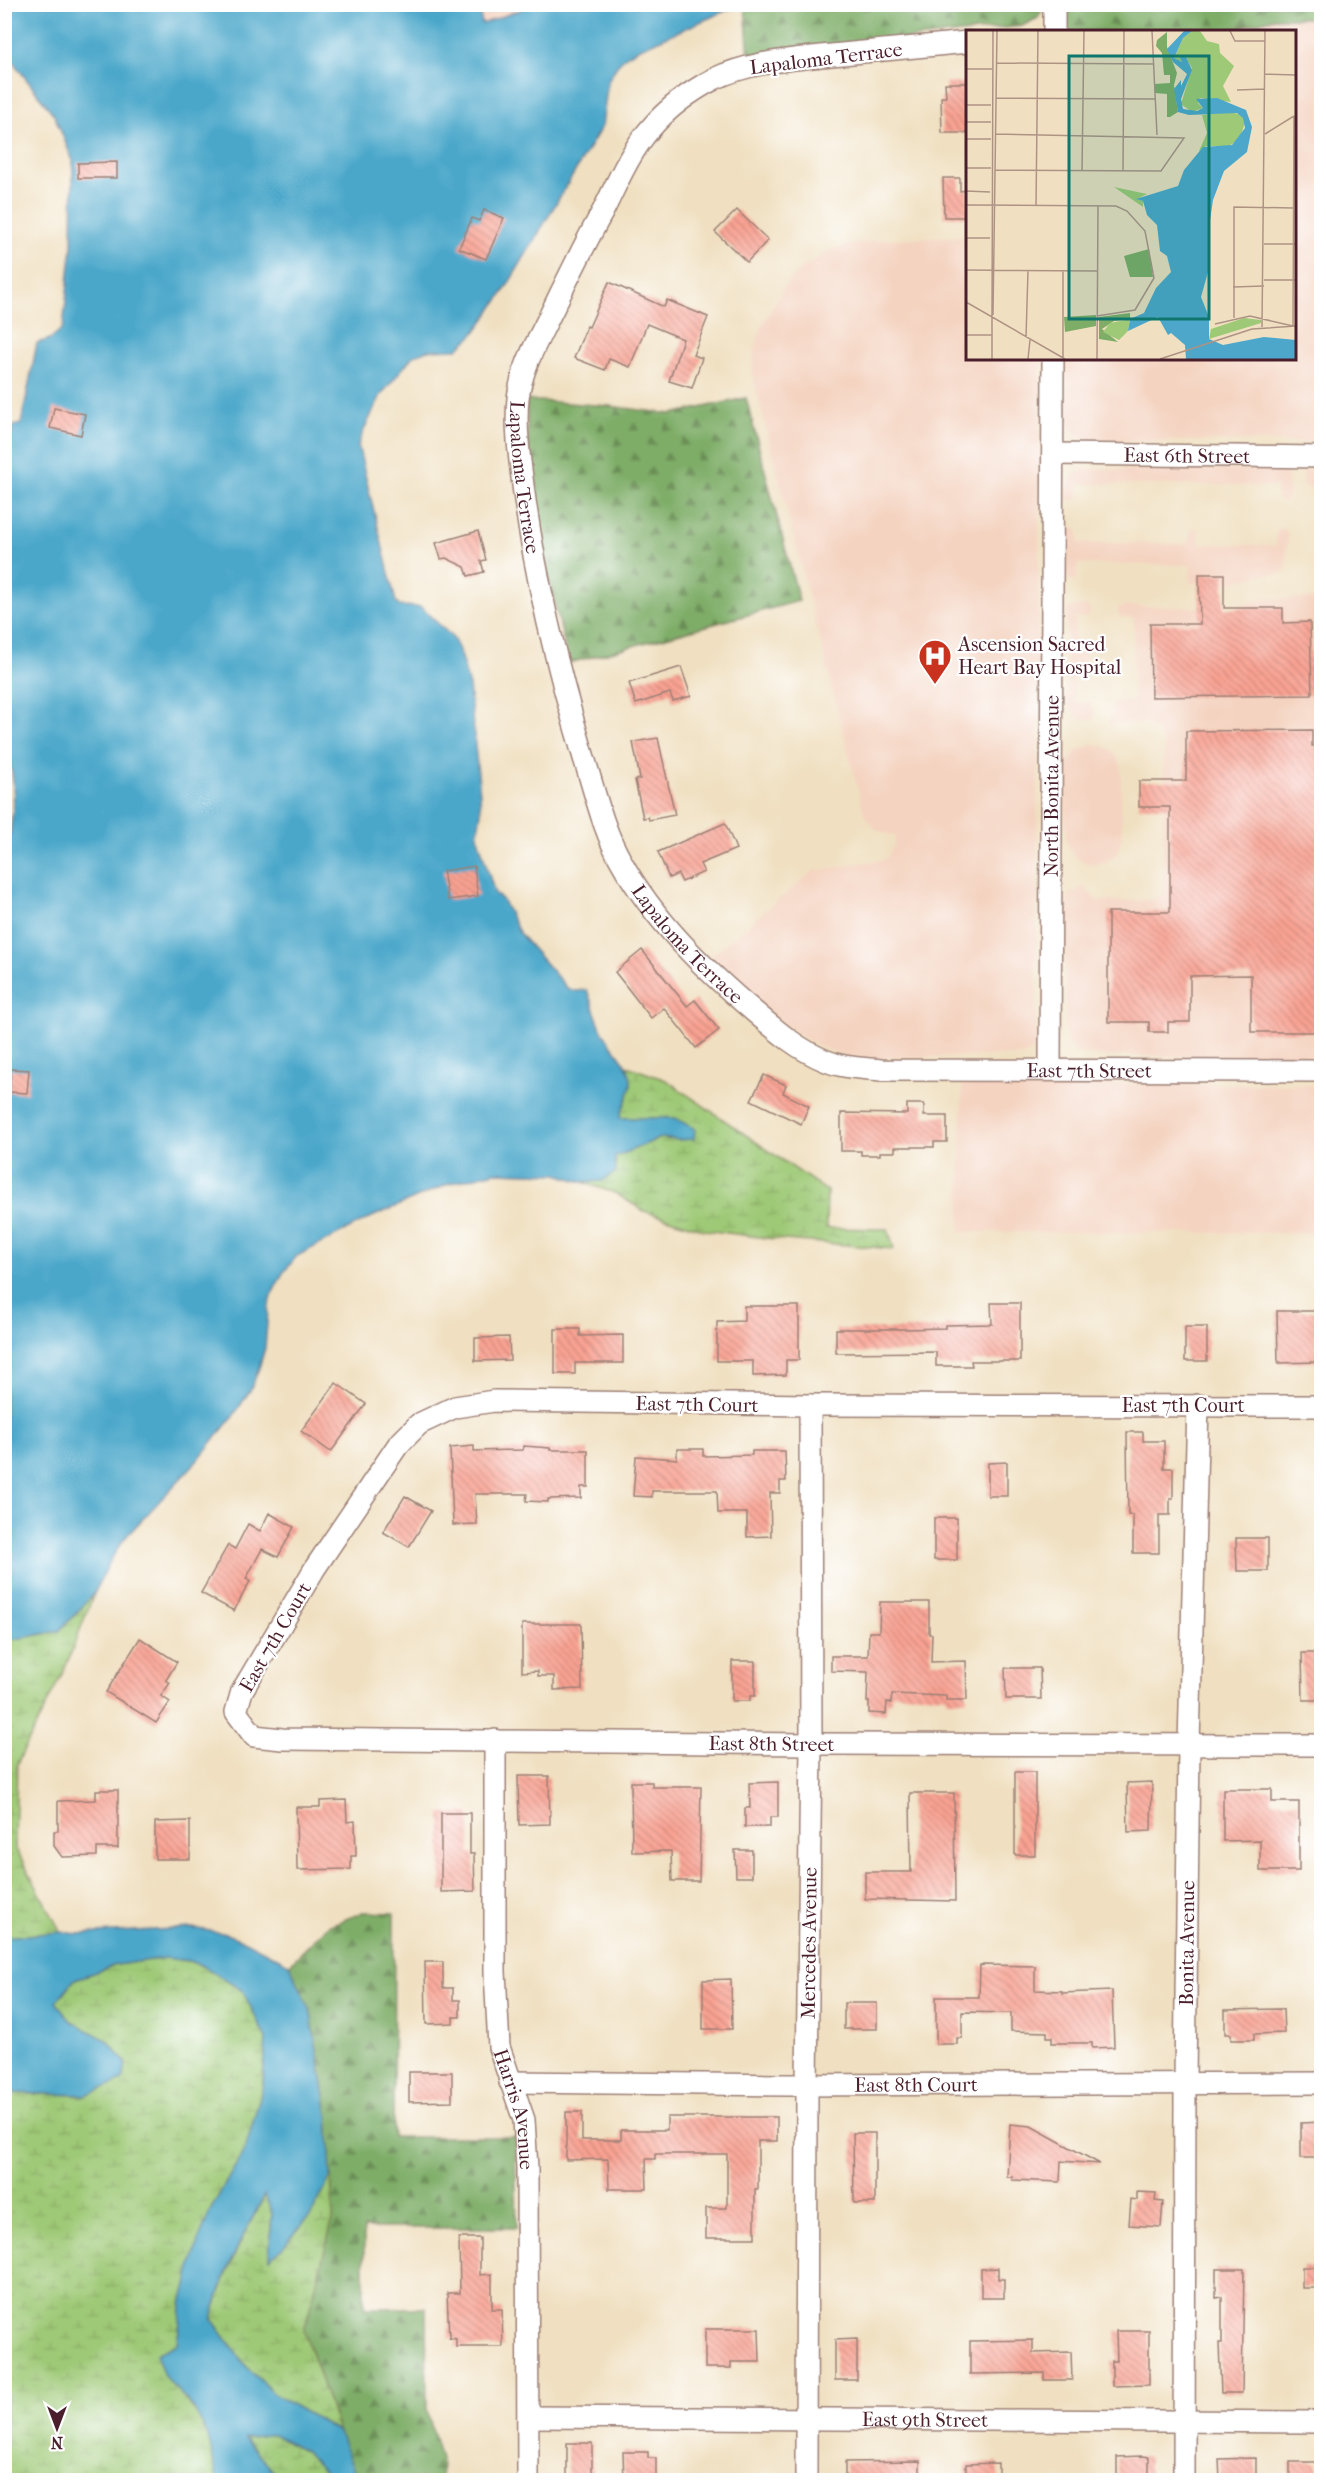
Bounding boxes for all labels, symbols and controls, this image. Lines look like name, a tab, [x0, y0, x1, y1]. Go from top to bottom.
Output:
inset map	[966, 30, 1296, 360]
street label: Lapaloma Terrace	[748, 38, 904, 79]
street label: Lapaloma Terrace	[505, 400, 544, 556]
street label: East 6th Street	[1124, 444, 1250, 468]
place label: Ascension Sacred Heart Bay Hospital	[957, 633, 1122, 679]
hospital icon: Ascension Sacred Heart Bay Hospital	[917, 638, 953, 685]
street label: North Bonita Avenue	[1040, 695, 1064, 877]
street label: Lapaloma Terrace	[627, 880, 748, 1009]
street label: East 7th Street	[1026, 1059, 1152, 1083]
street label: East 7th Court	[635, 1392, 759, 1417]
street label: East 7th Court	[1121, 1394, 1245, 1417]
street label: East 7th Court	[235, 1578, 316, 1696]
street label: East 8th Street	[709, 1732, 835, 1756]
street label: Mercedes Avenue	[797, 1867, 822, 2019]
street label: Bonita Avenue	[1175, 1880, 1199, 2006]
street label: Harris Avenue	[489, 2046, 538, 2171]
street label: East 8th Court	[854, 2073, 978, 2097]
north arrow	[27, 2398, 87, 2458]
street label: East 9th Street	[862, 2408, 988, 2432]
text: N	[50, 2433, 63, 2452]

